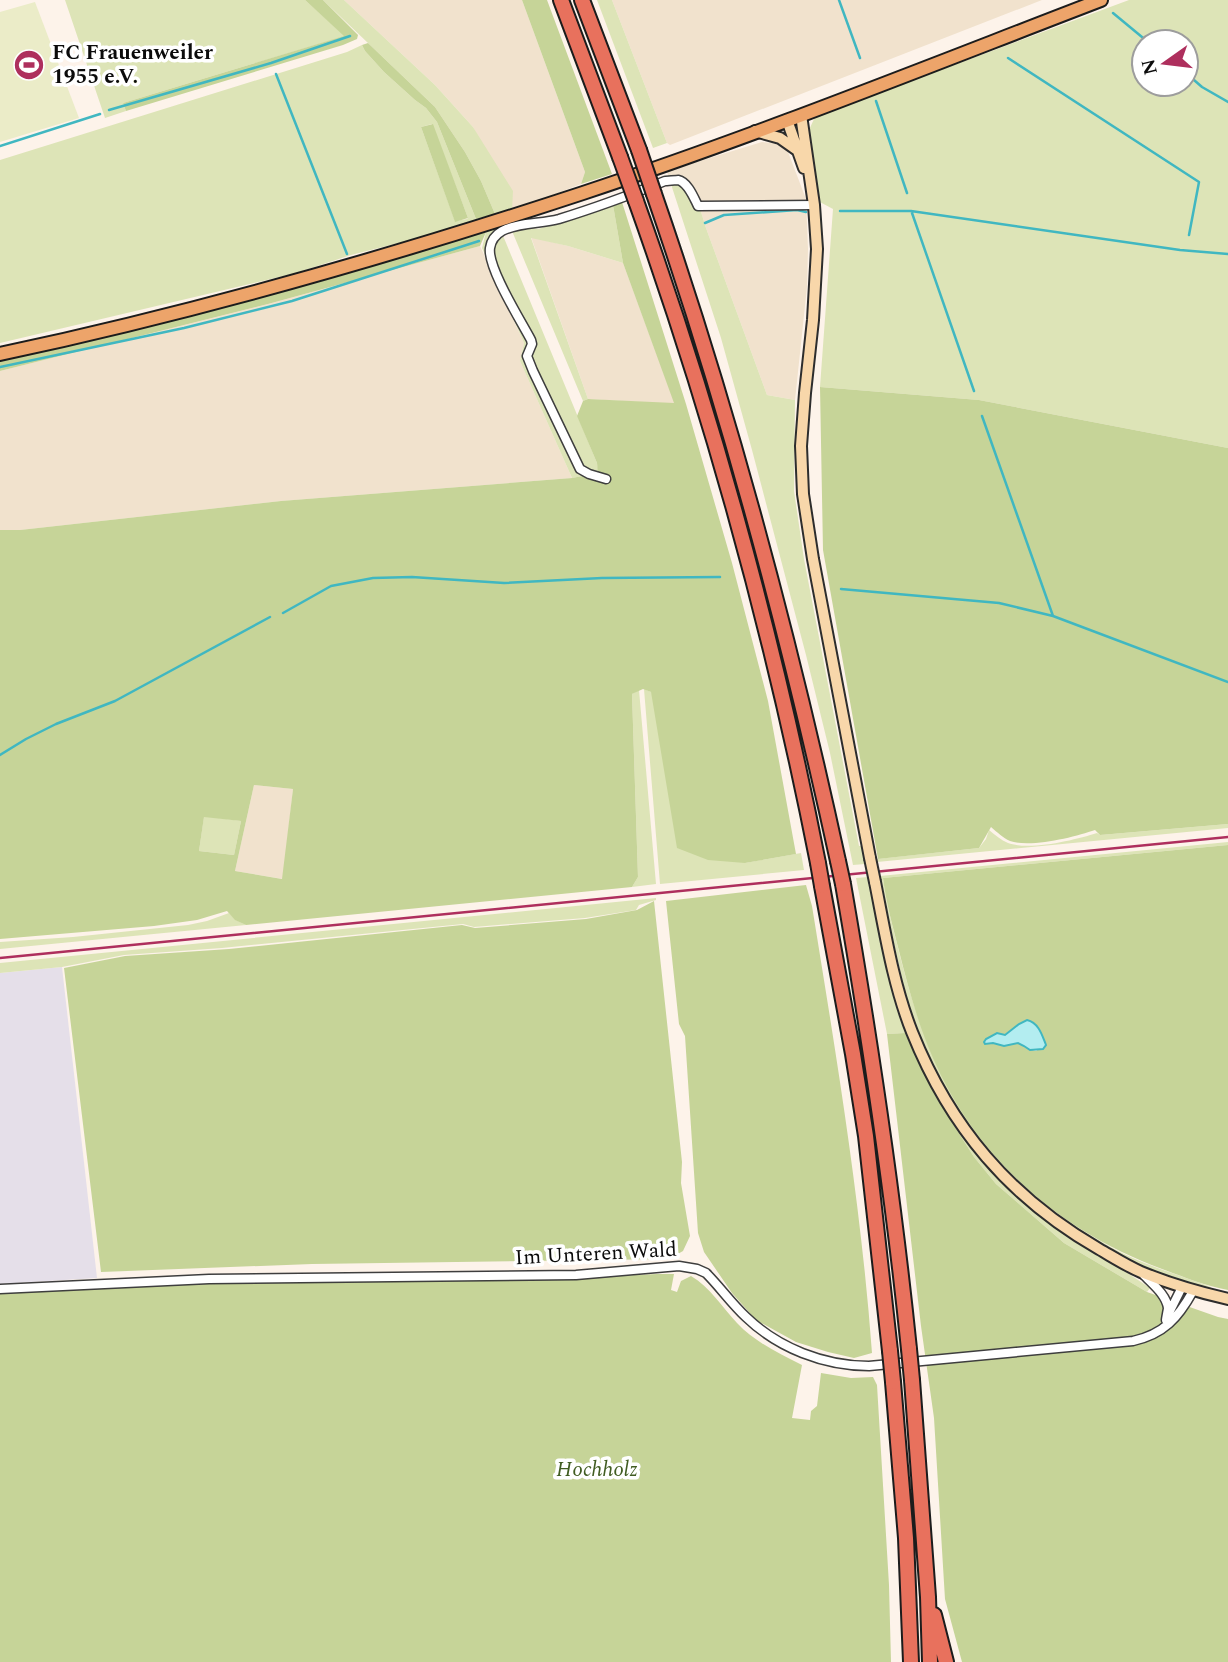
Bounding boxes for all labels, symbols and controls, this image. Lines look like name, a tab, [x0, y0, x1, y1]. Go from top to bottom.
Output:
north arrow	[1130, 28, 1200, 98]
place label: FC Frauenweiler 1955 e.V.	[52, 37, 213, 93]
sports icon: FC Frauenweiler 1955 e.V.	[12, 48, 46, 82]
text: N	[1134, 56, 1166, 78]
street label: Im Unteren Wald	[514, 1234, 678, 1274]
park label: Hochholz	[556, 1454, 638, 1486]

